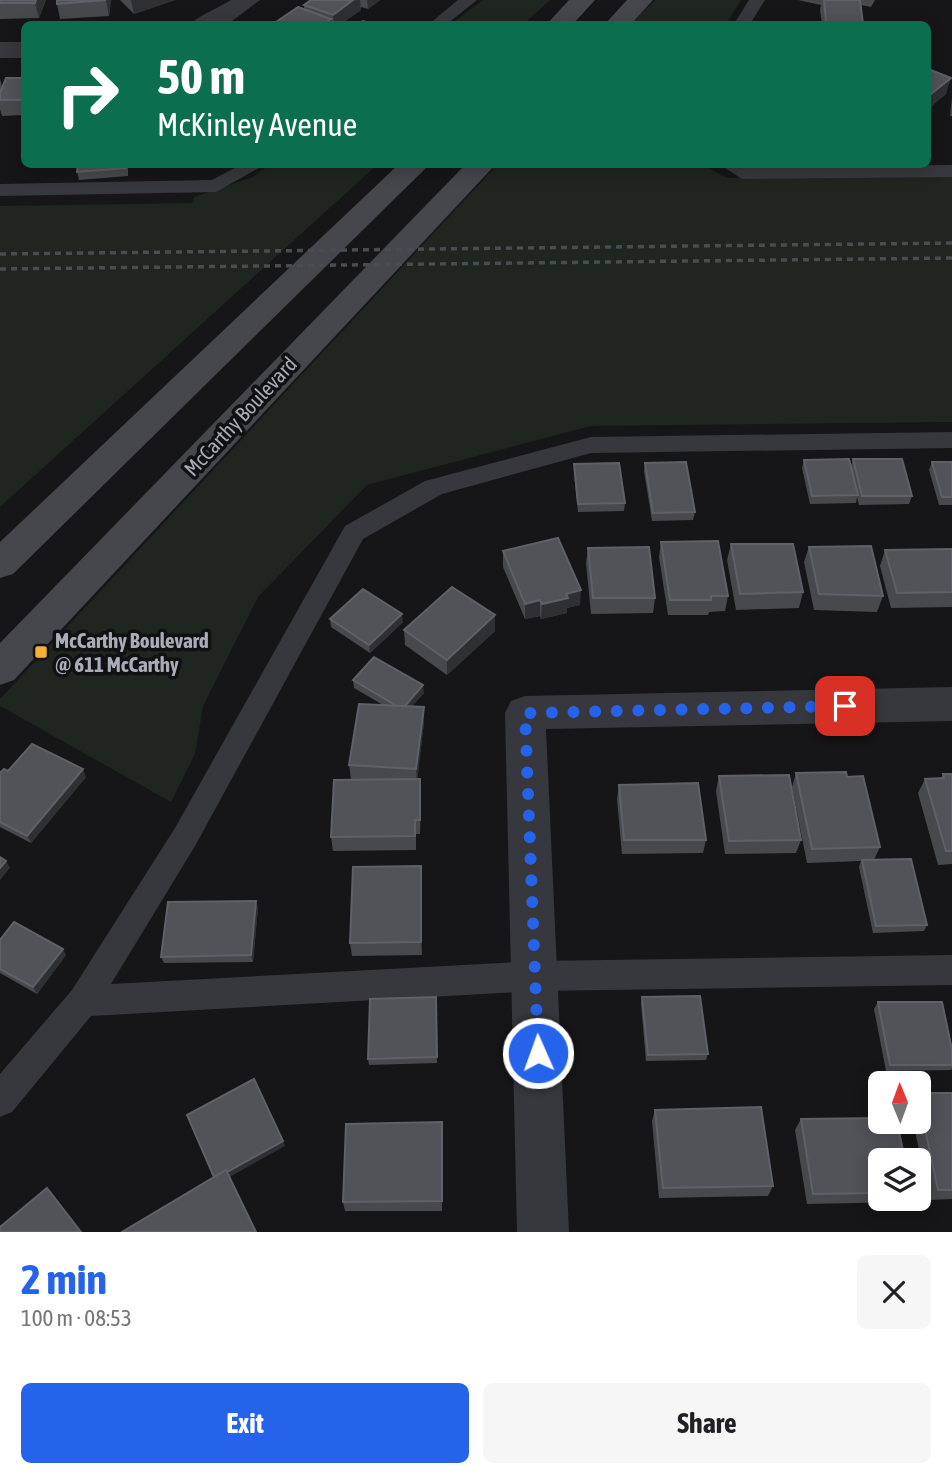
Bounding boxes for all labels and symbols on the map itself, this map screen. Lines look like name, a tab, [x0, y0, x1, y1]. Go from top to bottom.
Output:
street label: McCarthy Boulevard	[179, 352, 301, 480]
place label: McCarthy Boulevard @ 611 McCarthy	[55, 628, 209, 676]
marker: McCarthy Boulevard @ 611 McCarthy	[33, 644, 49, 660]
pin	[815, 676, 875, 736]
position arrow	[501, 1016, 575, 1090]
north arrow	[868, 1071, 931, 1134]

